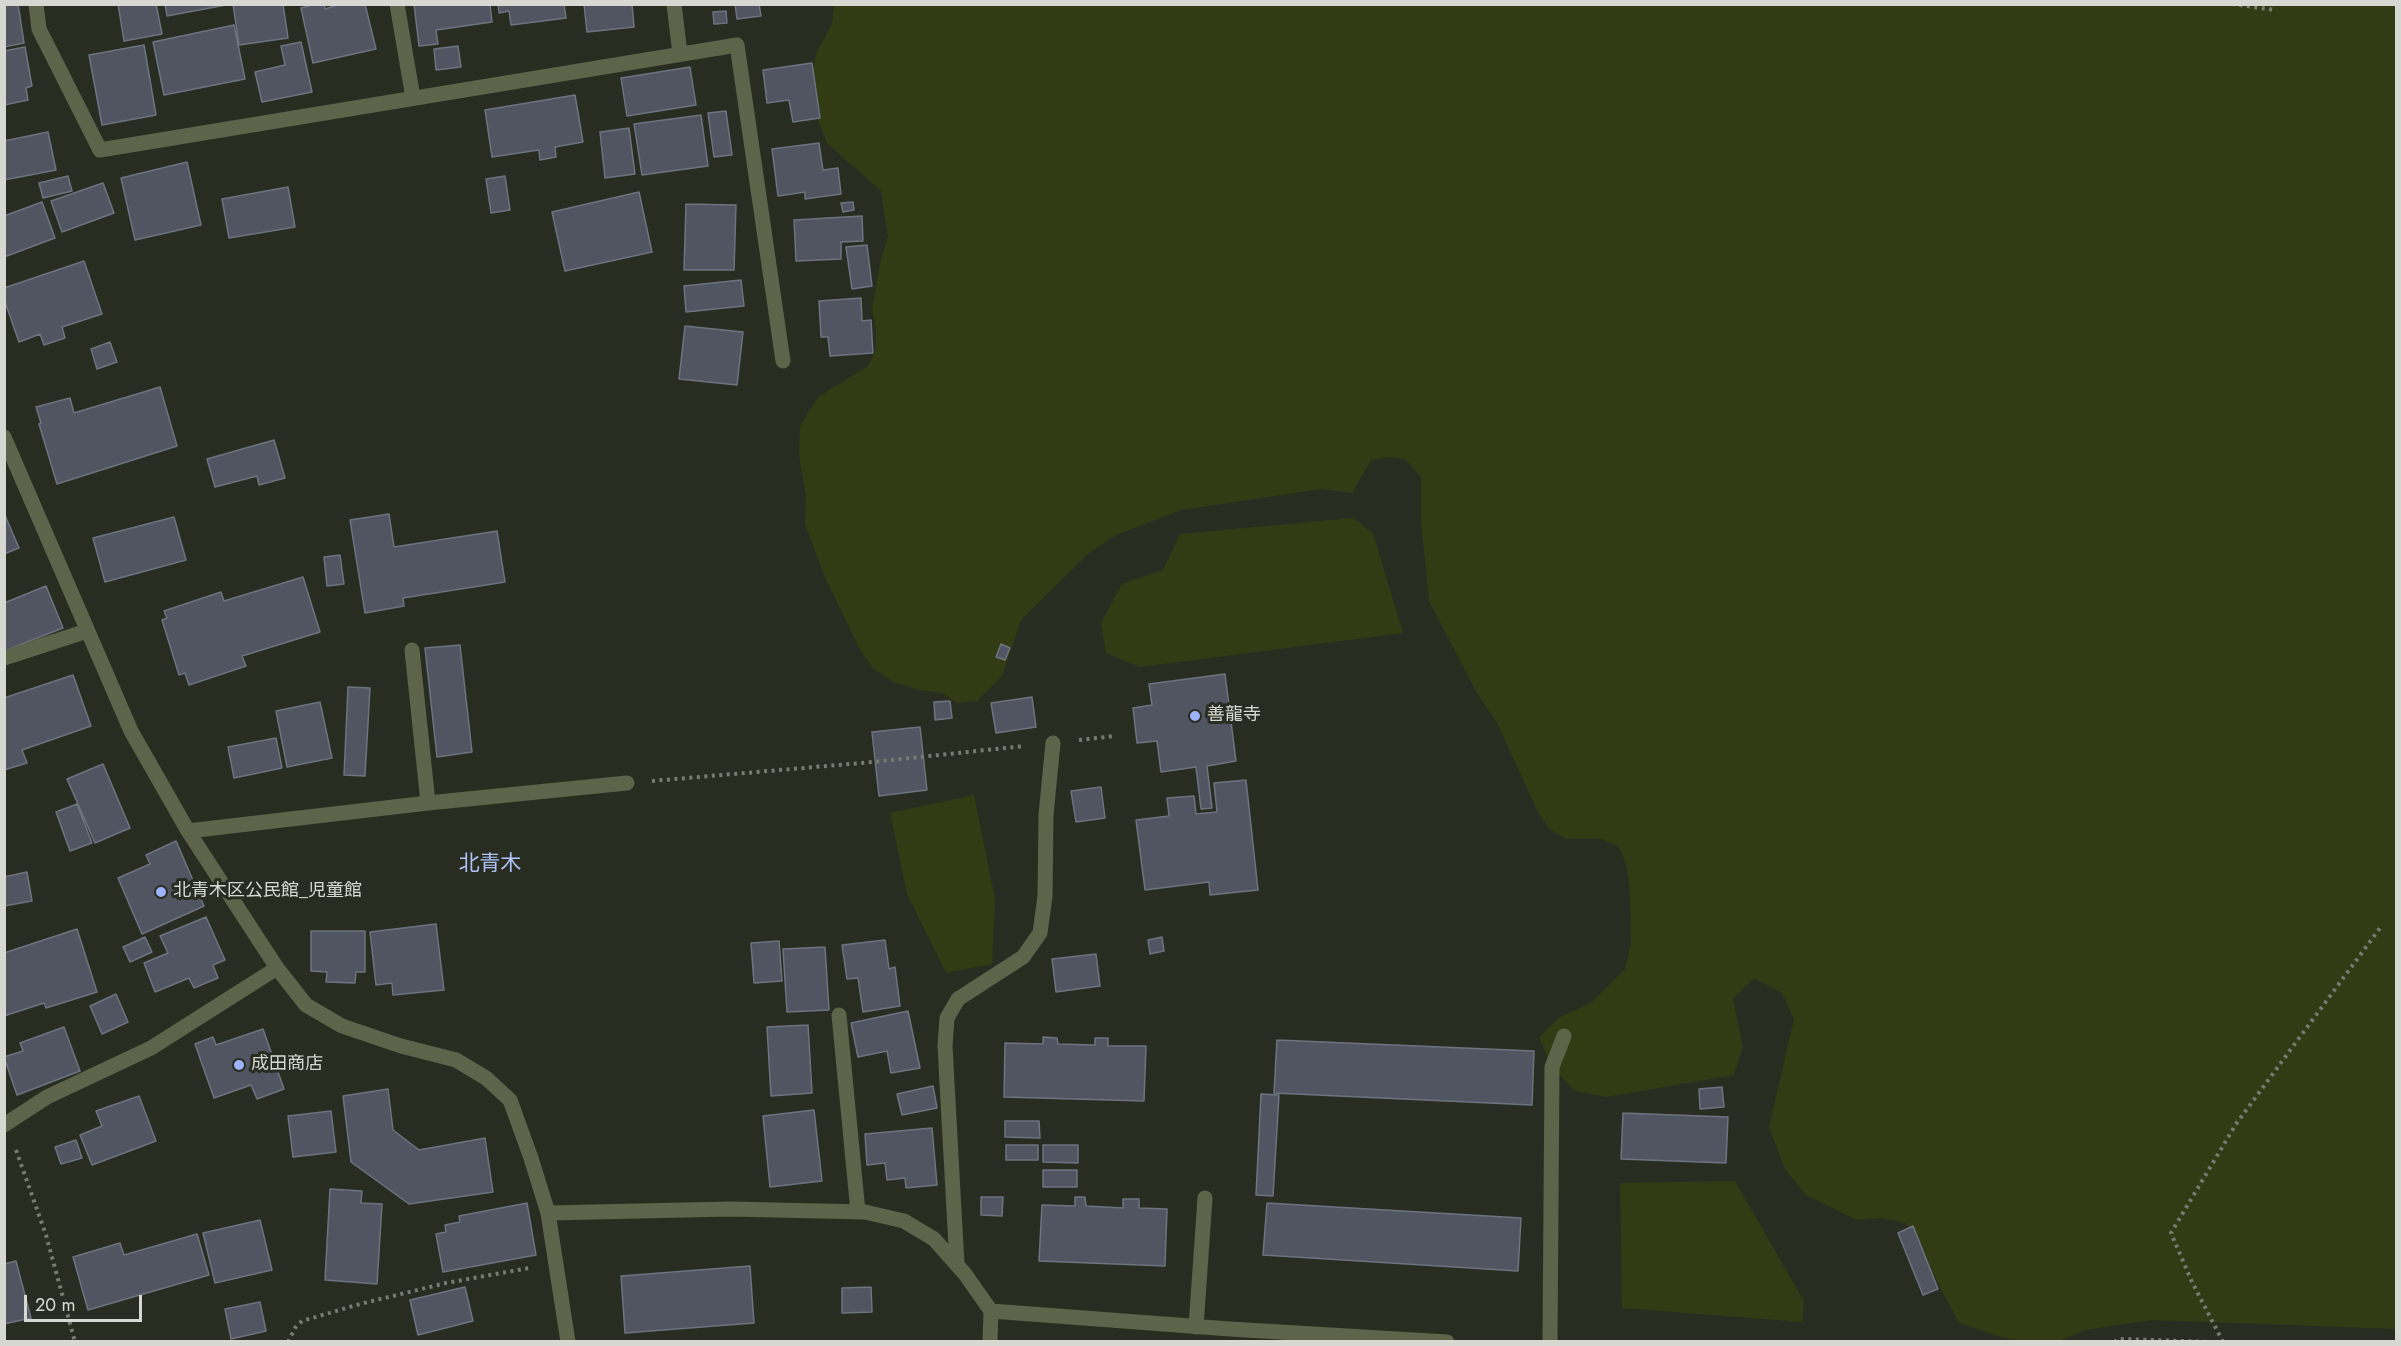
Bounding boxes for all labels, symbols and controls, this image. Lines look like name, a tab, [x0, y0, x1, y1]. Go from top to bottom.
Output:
place label: 善龍寺	[1207, 705, 1261, 727]
marker: 善龍寺	[1188, 709, 1202, 723]
district label: 北青木	[459, 852, 521, 878]
place label: 北青木区公民館_児童館	[173, 881, 362, 903]
marker: 北青木区公民館_児童館	[154, 885, 168, 899]
place label: 成田商店	[251, 1054, 323, 1076]
marker: 成田商店	[232, 1058, 246, 1072]
scale bar	[27, 1283, 146, 1321]
text: 20 m	[35, 1292, 75, 1318]

